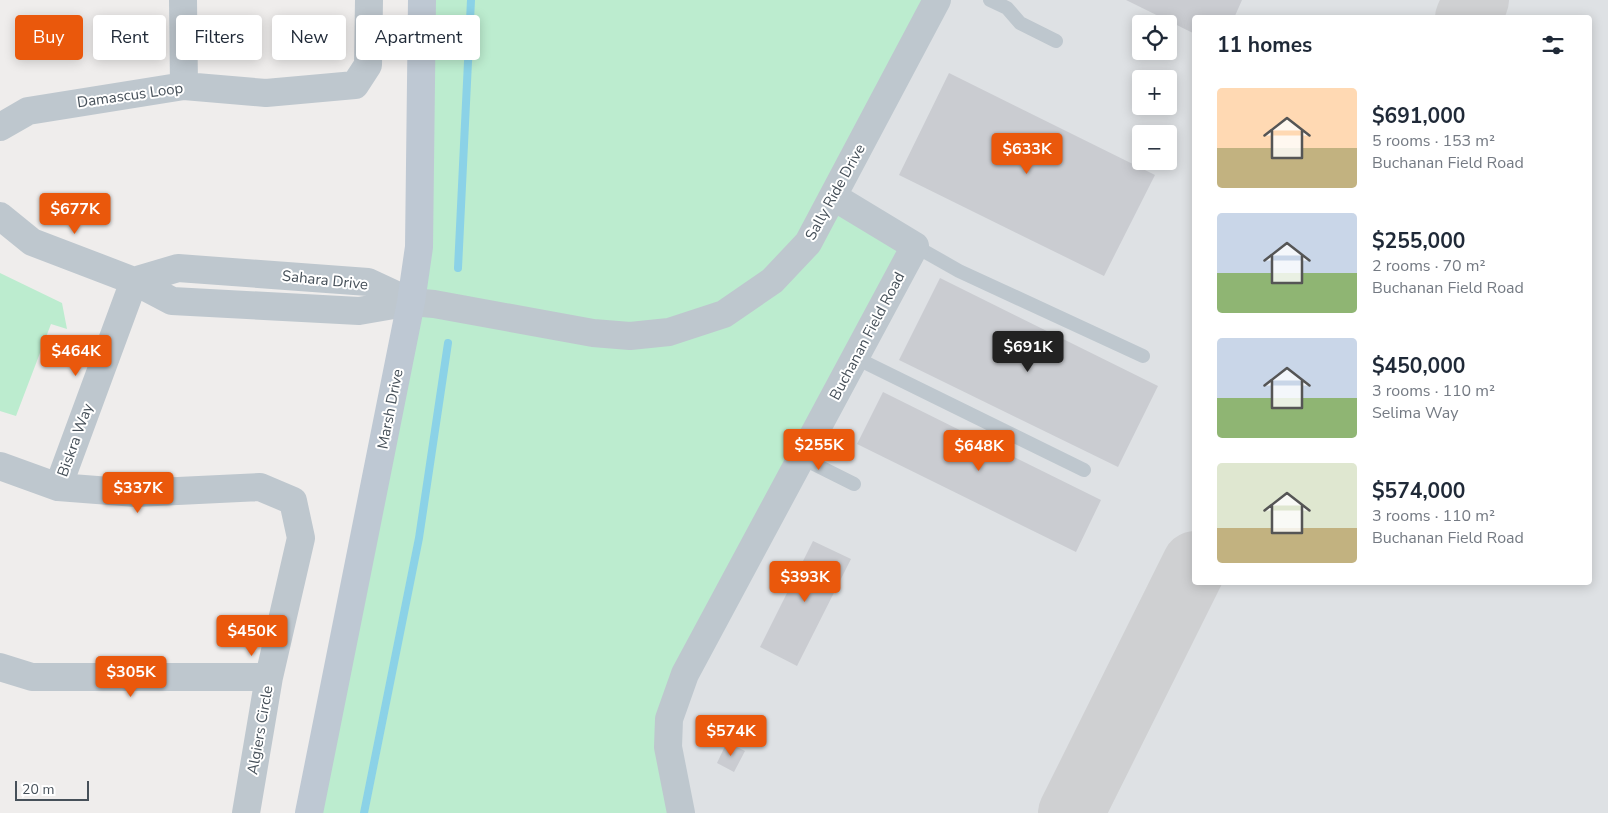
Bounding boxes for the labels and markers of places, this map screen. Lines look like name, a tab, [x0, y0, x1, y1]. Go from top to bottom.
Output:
pin: $633K	[992, 132, 1062, 175]
pin: $677K	[40, 192, 110, 235]
pin: $691K	[993, 330, 1063, 373]
pin: $464K	[41, 334, 111, 377]
pin: $255K	[784, 428, 854, 471]
pin: $648K	[944, 430, 1014, 472]
pin: $337K	[103, 472, 173, 514]
pin: $393K	[770, 560, 840, 603]
pin: $450K	[217, 614, 287, 657]
pin: $305K	[96, 656, 166, 698]
pin: $574K	[696, 714, 766, 757]

